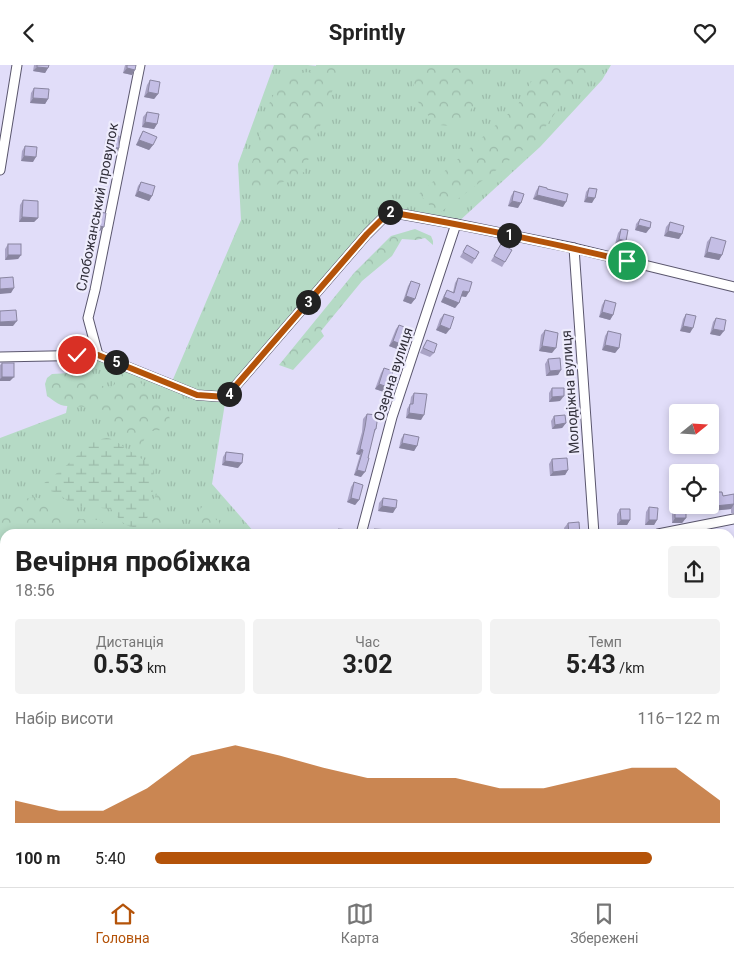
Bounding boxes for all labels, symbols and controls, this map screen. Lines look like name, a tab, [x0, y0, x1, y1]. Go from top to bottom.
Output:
icon: back	[15, 19, 43, 47]
icon: heart	[691, 19, 719, 47]
text: Sprintly	[329, 20, 405, 45]
street label: Слобожанський провулок	[73, 121, 121, 293]
pin: 2	[378, 199, 402, 225]
text: 2	[386, 204, 395, 220]
pin: 1	[496, 223, 522, 247]
text: 1	[505, 227, 514, 243]
pin	[606, 240, 648, 282]
icon: arrive	[613, 247, 641, 275]
pin: 3	[296, 289, 320, 315]
text: 3	[304, 294, 313, 310]
street label: Озерна вулиця	[370, 325, 416, 423]
street label: Молодіжна вулиця	[558, 330, 582, 454]
pin	[56, 334, 98, 376]
icon: check	[63, 341, 91, 369]
pin: 5	[104, 349, 128, 375]
text: 5	[112, 354, 121, 370]
pin: 4	[216, 381, 242, 407]
text: 4	[225, 386, 234, 402]
north arrow	[669, 404, 719, 454]
map controls	[669, 404, 719, 514]
button: locate	[669, 464, 719, 514]
text: Вечірня пробіжка	[15, 545, 251, 578]
button: share	[668, 546, 720, 598]
text: 18:56	[15, 581, 55, 600]
text: Дистанція	[96, 634, 164, 650]
text: Час	[355, 634, 380, 650]
text: Темп	[588, 634, 622, 650]
text: 0.53	[93, 650, 144, 679]
text: 3:02	[342, 650, 393, 679]
text: 5:43	[566, 650, 616, 679]
text: km	[144, 660, 166, 676]
text: /km	[616, 660, 645, 676]
text: Набір висоти	[15, 709, 113, 728]
text: 116–122 m	[638, 709, 720, 728]
text: 100 m	[15, 849, 60, 868]
text: 5:40	[95, 849, 126, 868]
tab: Головна	[96, 900, 150, 946]
tab: Карта	[341, 900, 379, 946]
tab: Збережені	[570, 900, 638, 946]

